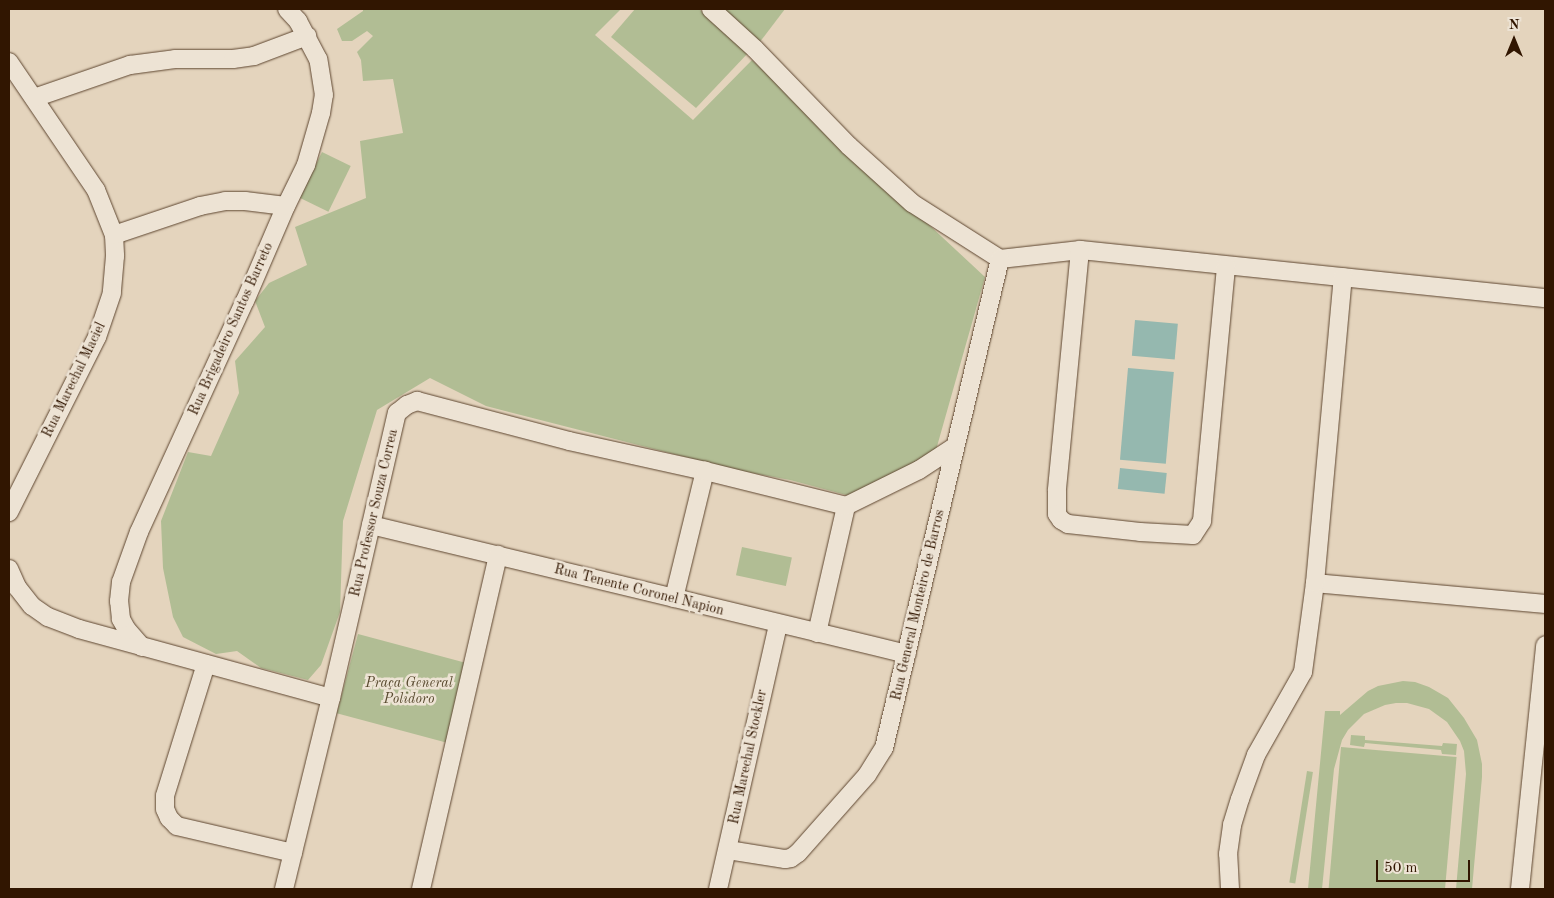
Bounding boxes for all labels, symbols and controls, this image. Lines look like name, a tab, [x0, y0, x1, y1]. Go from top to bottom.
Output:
north arrow	[1489, 15, 1539, 65]
text: N	[1509, 18, 1519, 32]
street label: Rua Brigadeiro Santos Barreto	[185, 240, 277, 418]
street label: Rua Marechal Maciel	[39, 320, 109, 440]
street label: Rua Professor Souza Correa	[347, 428, 401, 598]
street label: Rua General Monteiro de Barros	[888, 508, 948, 702]
street label: Rua Tenente Coronel Napion	[552, 561, 726, 619]
park label: Praça General Polidoro	[365, 675, 453, 708]
street label: Rua Marechal Stockler	[726, 688, 770, 826]
scale bar	[1379, 850, 1473, 882]
text: 50 m	[1384, 861, 1418, 876]

